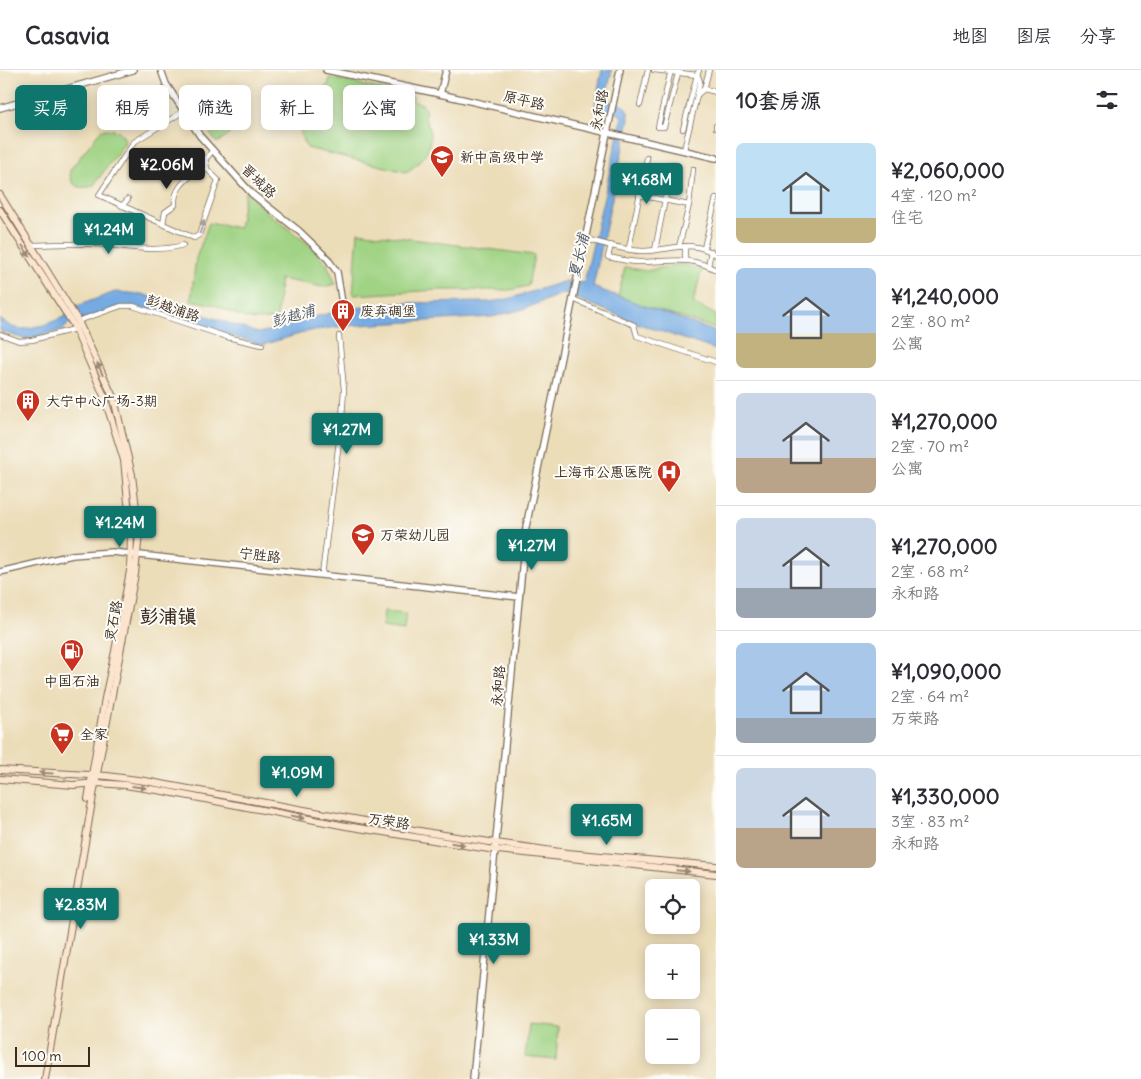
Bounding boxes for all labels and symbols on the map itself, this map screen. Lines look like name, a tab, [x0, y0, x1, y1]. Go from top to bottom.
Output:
street label: 原平路	[502, 87, 546, 113]
street label: 永和路	[586, 88, 612, 132]
school or university icon: 新中高级中学	[429, 144, 455, 178]
pin: ¥2.06M	[126, 148, 208, 190]
place label: 新中高级中学	[460, 148, 544, 166]
street label: 晋城路	[238, 160, 280, 202]
pin: ¥1.68M	[606, 162, 688, 205]
pin: ¥1.24M	[68, 212, 150, 255]
one-way arrow	[198, 219, 206, 234]
water label: 夏长浦	[564, 230, 593, 280]
one-way arrow	[21, 244, 31, 258]
street label: 彭越浦路	[144, 290, 202, 326]
building icon: 废弃碉堡	[330, 298, 356, 332]
water label: 彭越浦	[269, 300, 319, 331]
place label: 废弃碉堡	[360, 302, 416, 320]
one-way arrow	[96, 362, 104, 376]
building icon: 大宁中心广场-3期	[15, 388, 41, 422]
place label: 大宁中心广场-3期	[46, 392, 158, 410]
pin: ¥1.27M	[306, 412, 388, 455]
hospital icon: 上海市公惠医院	[656, 459, 682, 493]
place label: 上海市公惠医院	[554, 463, 652, 481]
pin: ¥1.24M	[79, 506, 161, 548]
school or university icon: 万荣幼儿园	[350, 522, 376, 556]
place label: 万荣幼儿园	[380, 526, 450, 544]
pin: ¥1.27M	[491, 528, 573, 571]
street label: 宁胜路	[238, 544, 282, 566]
street label: 灵石路	[100, 599, 126, 643]
district label: 彭浦镇	[139, 604, 197, 628]
fuel station icon: 中国石油	[59, 638, 85, 672]
street label: 永和路	[487, 664, 509, 708]
place label: 中国石油	[44, 672, 100, 690]
supermarket icon: 全家	[49, 721, 75, 755]
place label: 全家	[80, 725, 108, 743]
pin: ¥1.09M	[256, 756, 338, 798]
one-way arrow	[37, 769, 53, 777]
one-way arrow	[131, 783, 147, 791]
pin: ¥1.65M	[566, 804, 648, 846]
street label: 万荣路	[367, 809, 411, 833]
one-way arrow	[291, 813, 306, 821]
one-way arrow	[451, 841, 467, 849]
one-way arrow	[676, 867, 692, 875]
pin: ¥2.83M	[40, 888, 122, 930]
pin: ¥1.33M	[453, 922, 535, 965]
scale bar	[15, 1044, 90, 1067]

